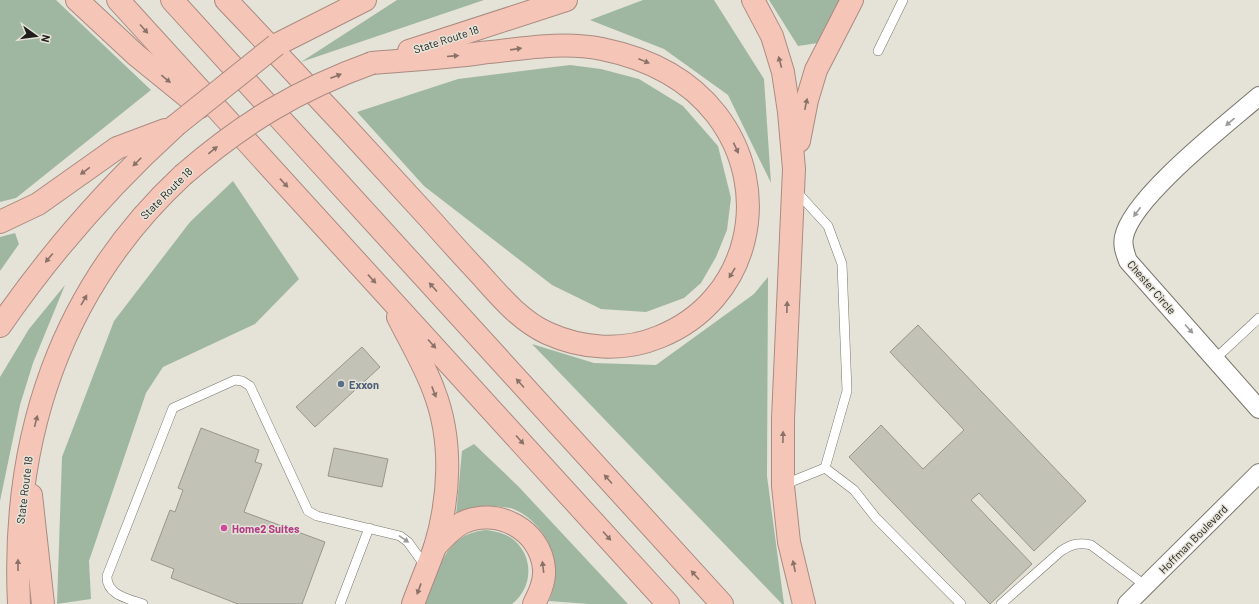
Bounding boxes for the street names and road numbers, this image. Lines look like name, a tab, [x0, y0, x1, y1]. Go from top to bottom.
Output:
street label: State Route 18	[412, 22, 481, 56]
street label: State Route 18	[137, 164, 195, 222]
street label: Chester Circle	[1125, 257, 1179, 317]
street label: State Route 18	[13, 455, 35, 525]
street label: Hoffman Boulevard	[1156, 502, 1230, 576]

